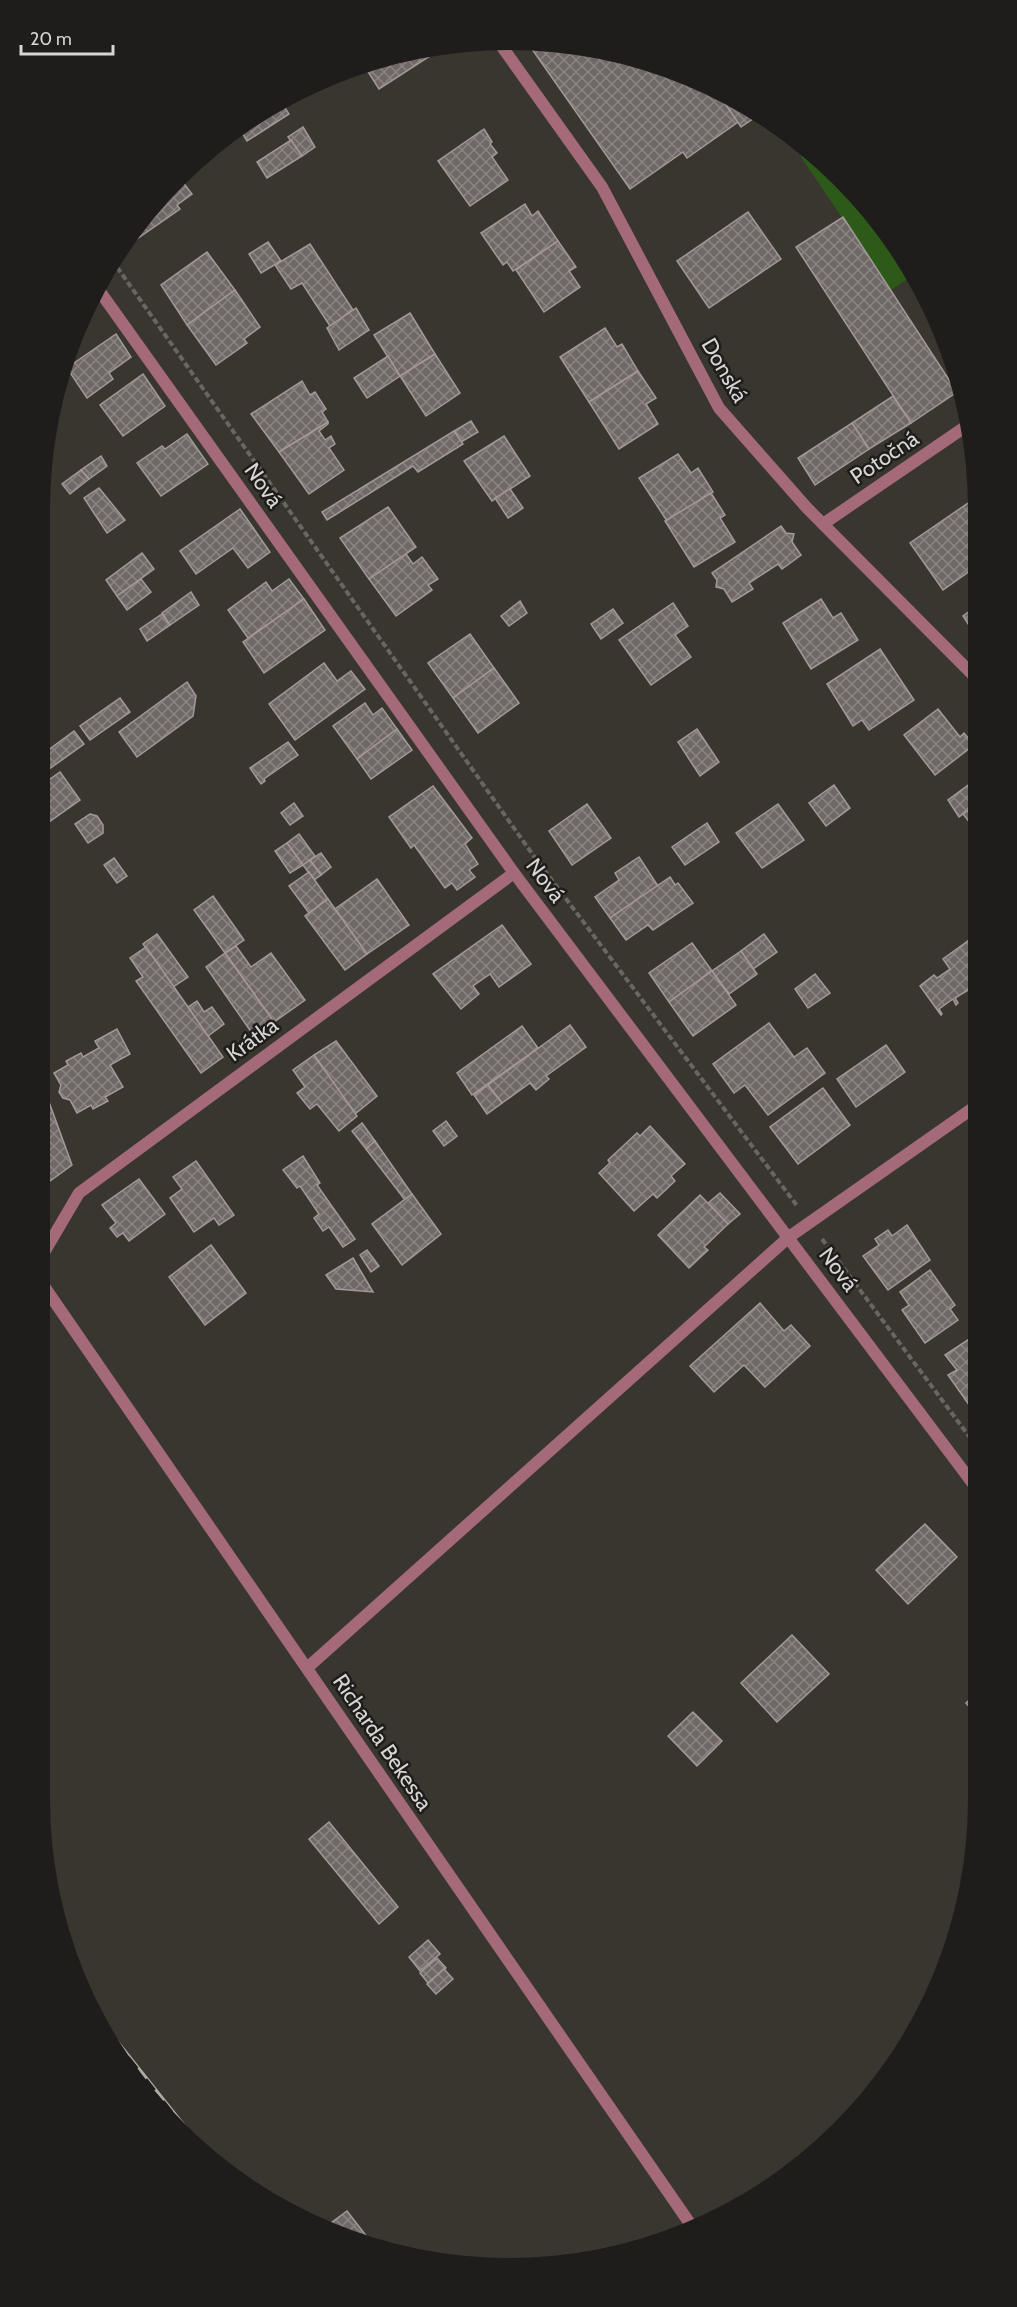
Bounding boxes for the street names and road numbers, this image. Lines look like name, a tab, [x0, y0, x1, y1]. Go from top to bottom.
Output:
street label: Donská	[695, 333, 754, 408]
street label: Potočná	[845, 425, 924, 490]
street label: Nová	[239, 458, 289, 513]
street label: Nová	[520, 853, 571, 908]
street label: Krátka	[221, 1011, 284, 1067]
street label: Nová	[813, 1242, 864, 1297]
street label: Richarda Bekessa	[327, 1669, 438, 1816]

